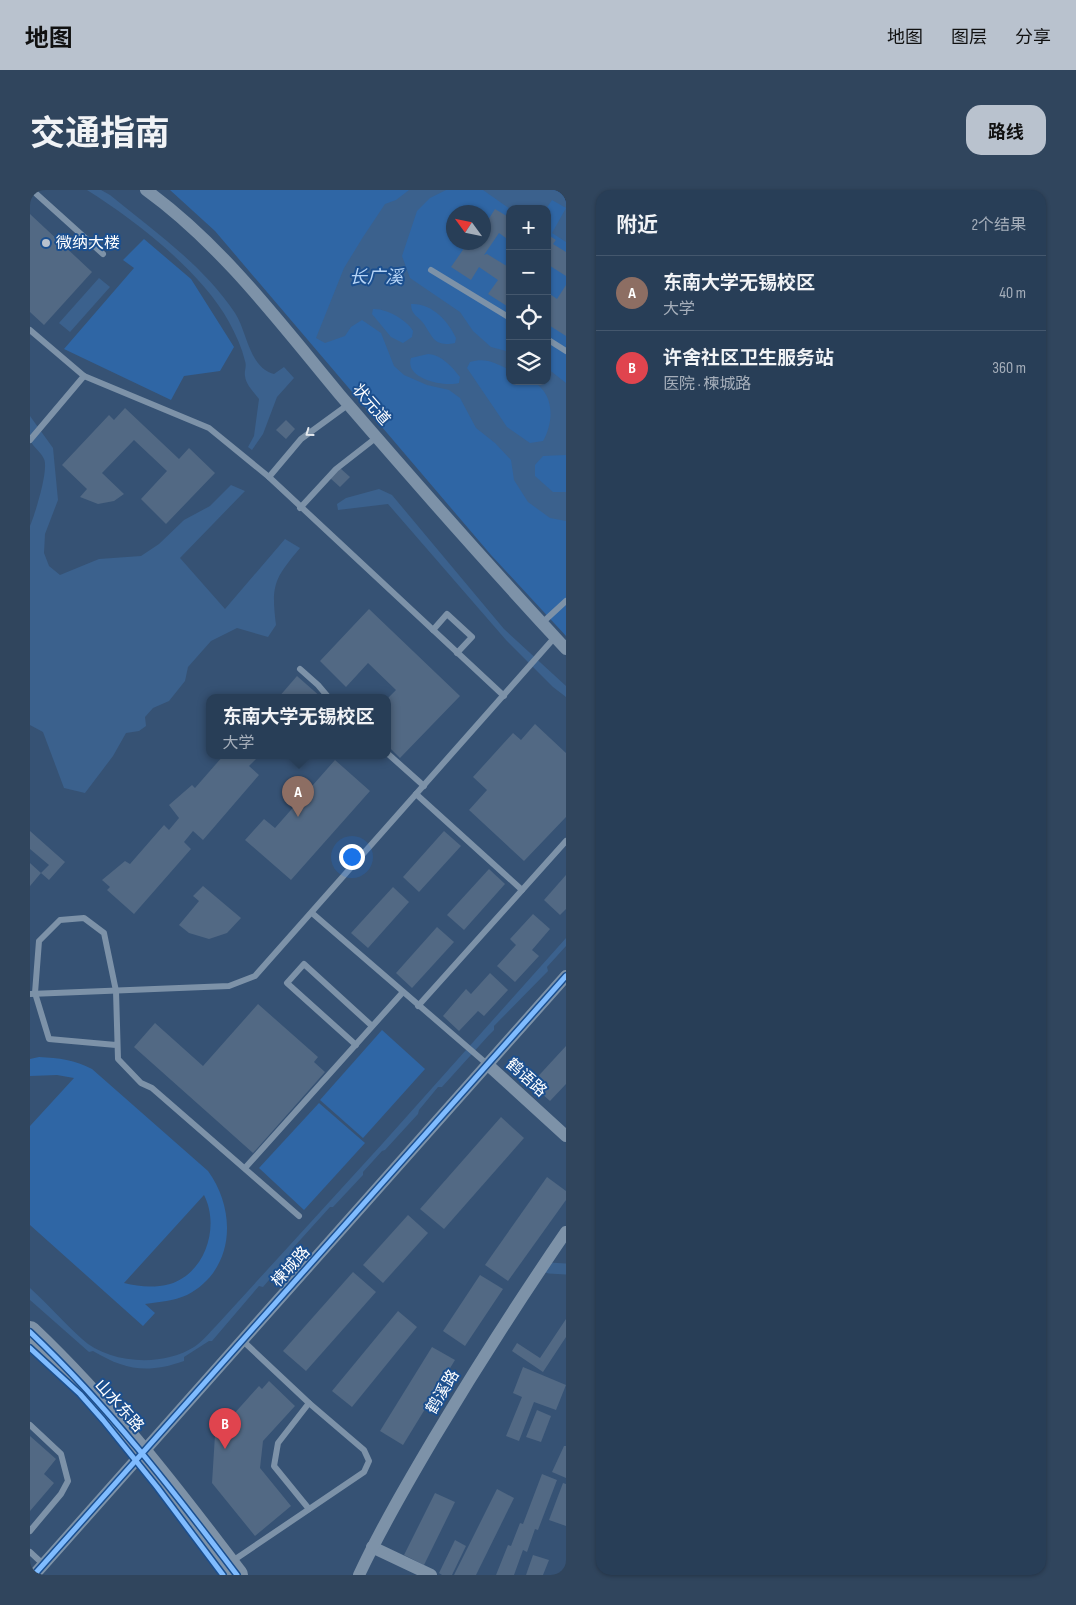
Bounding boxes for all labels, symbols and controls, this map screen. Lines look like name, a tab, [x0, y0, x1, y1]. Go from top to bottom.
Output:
text: 地图	[25, 24, 73, 53]
text: 地图	[887, 27, 923, 48]
text: 图层	[951, 27, 987, 48]
text: 分享	[1015, 27, 1051, 48]
button: 路线	[966, 105, 1046, 155]
text: 交通指南	[30, 113, 170, 156]
north arrow	[446, 205, 491, 250]
map controls	[506, 205, 551, 385]
button: +	[506, 205, 551, 250]
text: 附近	[616, 213, 658, 238]
text: 2个结果	[971, 216, 1026, 235]
place label: 微纳大楼	[56, 234, 120, 253]
marker: 微纳大楼	[40, 237, 52, 249]
button: −	[506, 250, 551, 295]
water label: 长广溪	[349, 267, 405, 288]
text: 东南大学无锡校区	[663, 272, 815, 295]
text: A	[628, 284, 636, 303]
text: 40 m	[999, 284, 1026, 303]
button: locate	[506, 295, 551, 340]
text: 大学	[663, 300, 695, 319]
button: layers	[506, 340, 551, 385]
text: 许舍社区卫生服务站	[663, 347, 834, 370]
text: B	[628, 359, 636, 378]
text: 360 m	[992, 359, 1026, 378]
text: 医院 · 楝城路	[663, 375, 751, 394]
street label: 状元道	[348, 381, 394, 429]
one-way arrow	[305, 427, 315, 436]
popup	[206, 694, 391, 759]
text: 东南大学无锡校区	[222, 706, 375, 729]
text: 大学	[222, 734, 255, 753]
pin: A	[282, 776, 314, 817]
your location	[339, 844, 365, 870]
street label: 鹤语路	[502, 1055, 550, 1101]
street label: 楝城路	[268, 1243, 314, 1291]
street label: 鹤溪路	[422, 1367, 464, 1417]
street label: 山水东路	[91, 1376, 147, 1436]
pin: B	[209, 1408, 241, 1449]

